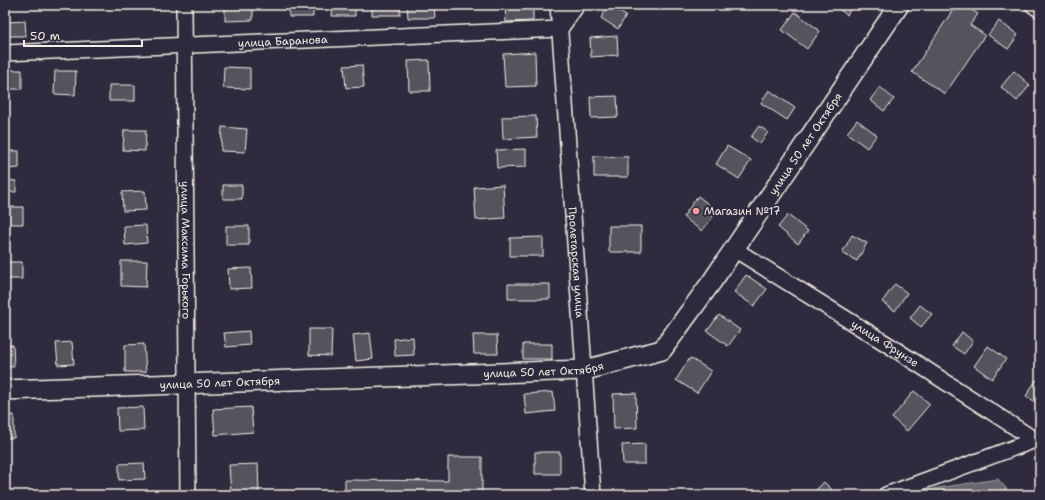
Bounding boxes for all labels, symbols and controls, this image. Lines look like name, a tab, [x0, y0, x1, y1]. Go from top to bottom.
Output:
scale bar	[24, 22, 142, 48]
text: 50 m	[30, 28, 60, 44]
street label: улица Баранова	[238, 32, 328, 51]
street label: улица 50 лет Октября	[766, 90, 846, 198]
street label: улица Максима Горького	[177, 181, 194, 319]
place label: Магазин №17	[704, 204, 781, 219]
street label: Пролетарская улица	[564, 206, 587, 319]
marker: Магазин №17	[691, 206, 701, 216]
street label: улица Фрунзе	[848, 317, 922, 371]
street label: улица 50 лет Октября	[483, 358, 605, 382]
street label: улица 50 лет Октября	[159, 374, 280, 393]

